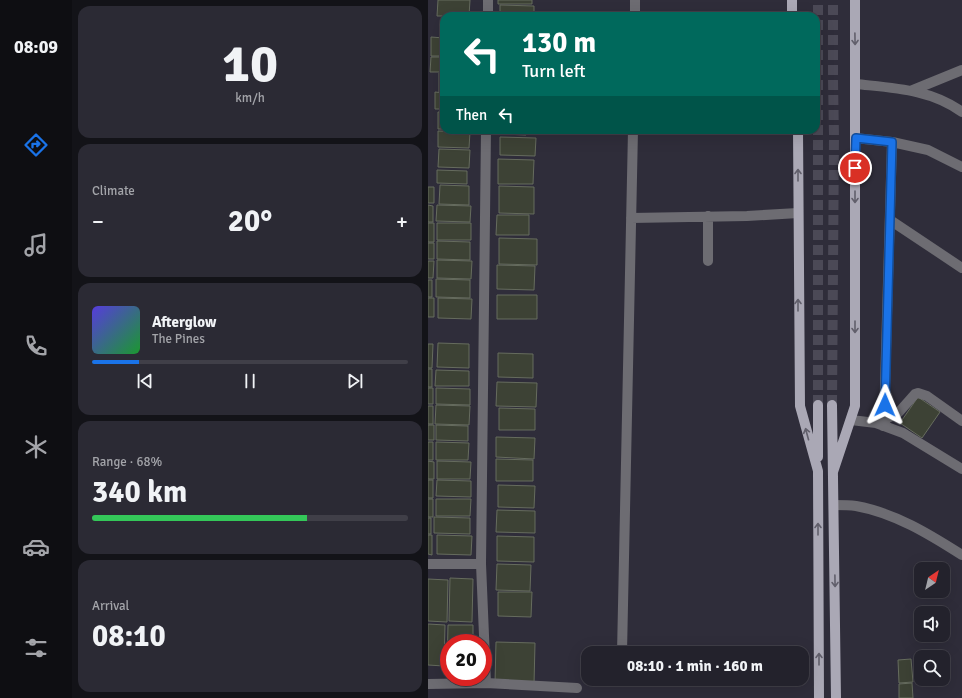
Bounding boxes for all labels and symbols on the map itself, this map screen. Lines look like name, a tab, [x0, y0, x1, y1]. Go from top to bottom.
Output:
one-way arrow	[852, 32, 859, 45]
pin	[838, 151, 872, 185]
one-way arrow	[794, 169, 802, 182]
one-way arrow	[851, 190, 859, 203]
one-way arrow	[794, 299, 802, 312]
one-way arrow	[851, 320, 859, 333]
position arrow	[864, 384, 906, 426]
one-way arrow	[803, 427, 811, 440]
one-way arrow	[814, 523, 822, 536]
north arrow	[914, 562, 950, 598]
one-way arrow	[831, 574, 839, 587]
speed limit sign: 20	[440, 634, 492, 686]
one-way arrow	[815, 653, 823, 666]

